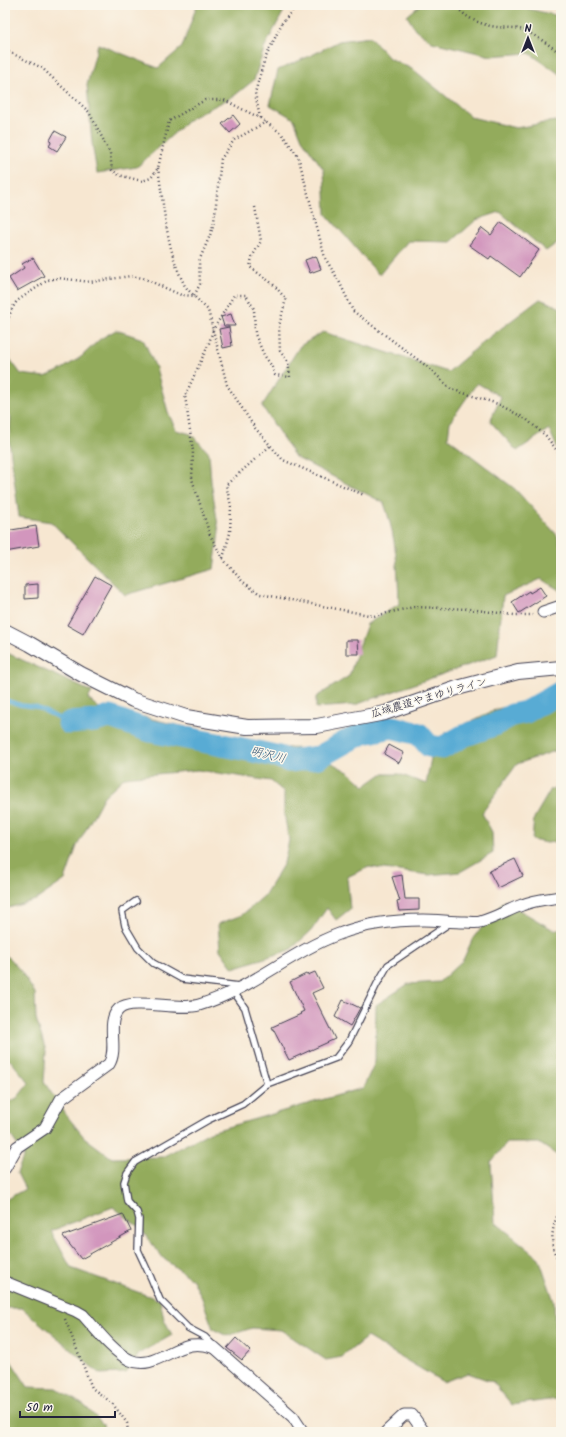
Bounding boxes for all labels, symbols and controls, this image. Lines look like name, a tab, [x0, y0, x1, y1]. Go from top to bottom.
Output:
north arrow	[508, 18, 548, 58]
text: N	[525, 20, 532, 38]
street label: 広域農道やまゆりライン	[369, 673, 489, 723]
water label: 明沢川	[248, 741, 288, 769]
scale bar	[20, 1393, 115, 1419]
text: 50 m	[26, 1398, 53, 1417]

